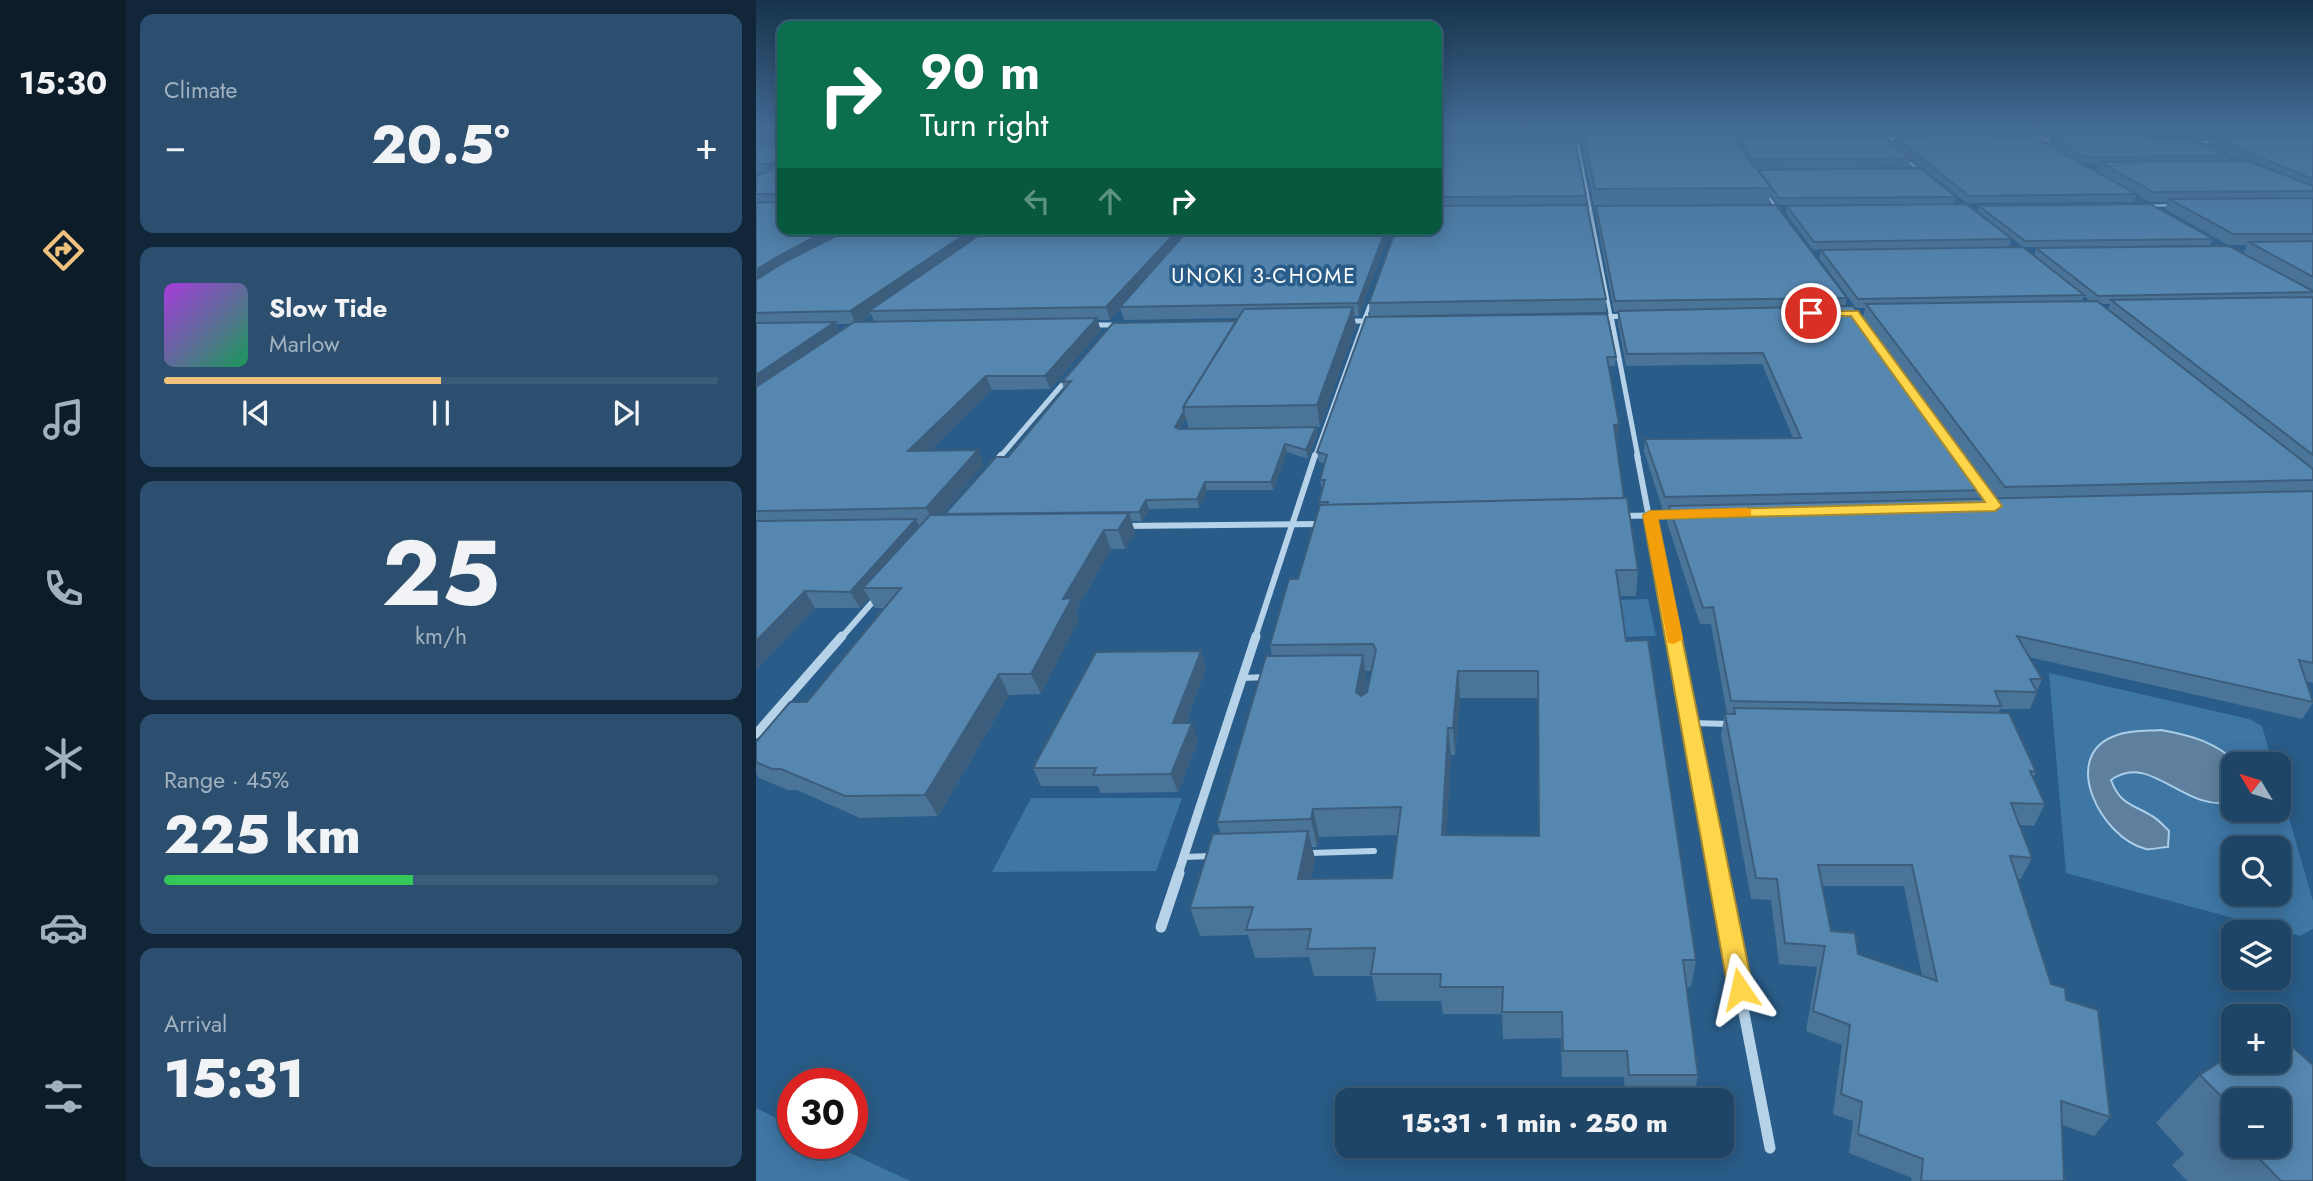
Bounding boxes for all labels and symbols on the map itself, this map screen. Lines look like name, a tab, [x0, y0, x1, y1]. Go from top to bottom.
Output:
district label: UNOKI 3-CHOME	[1171, 261, 1357, 291]
pin	[1781, 283, 1841, 343]
north arrow	[2221, 752, 2291, 822]
position arrow	[1703, 952, 1777, 1026]
speed limit sign: 30	[777, 1068, 868, 1159]

